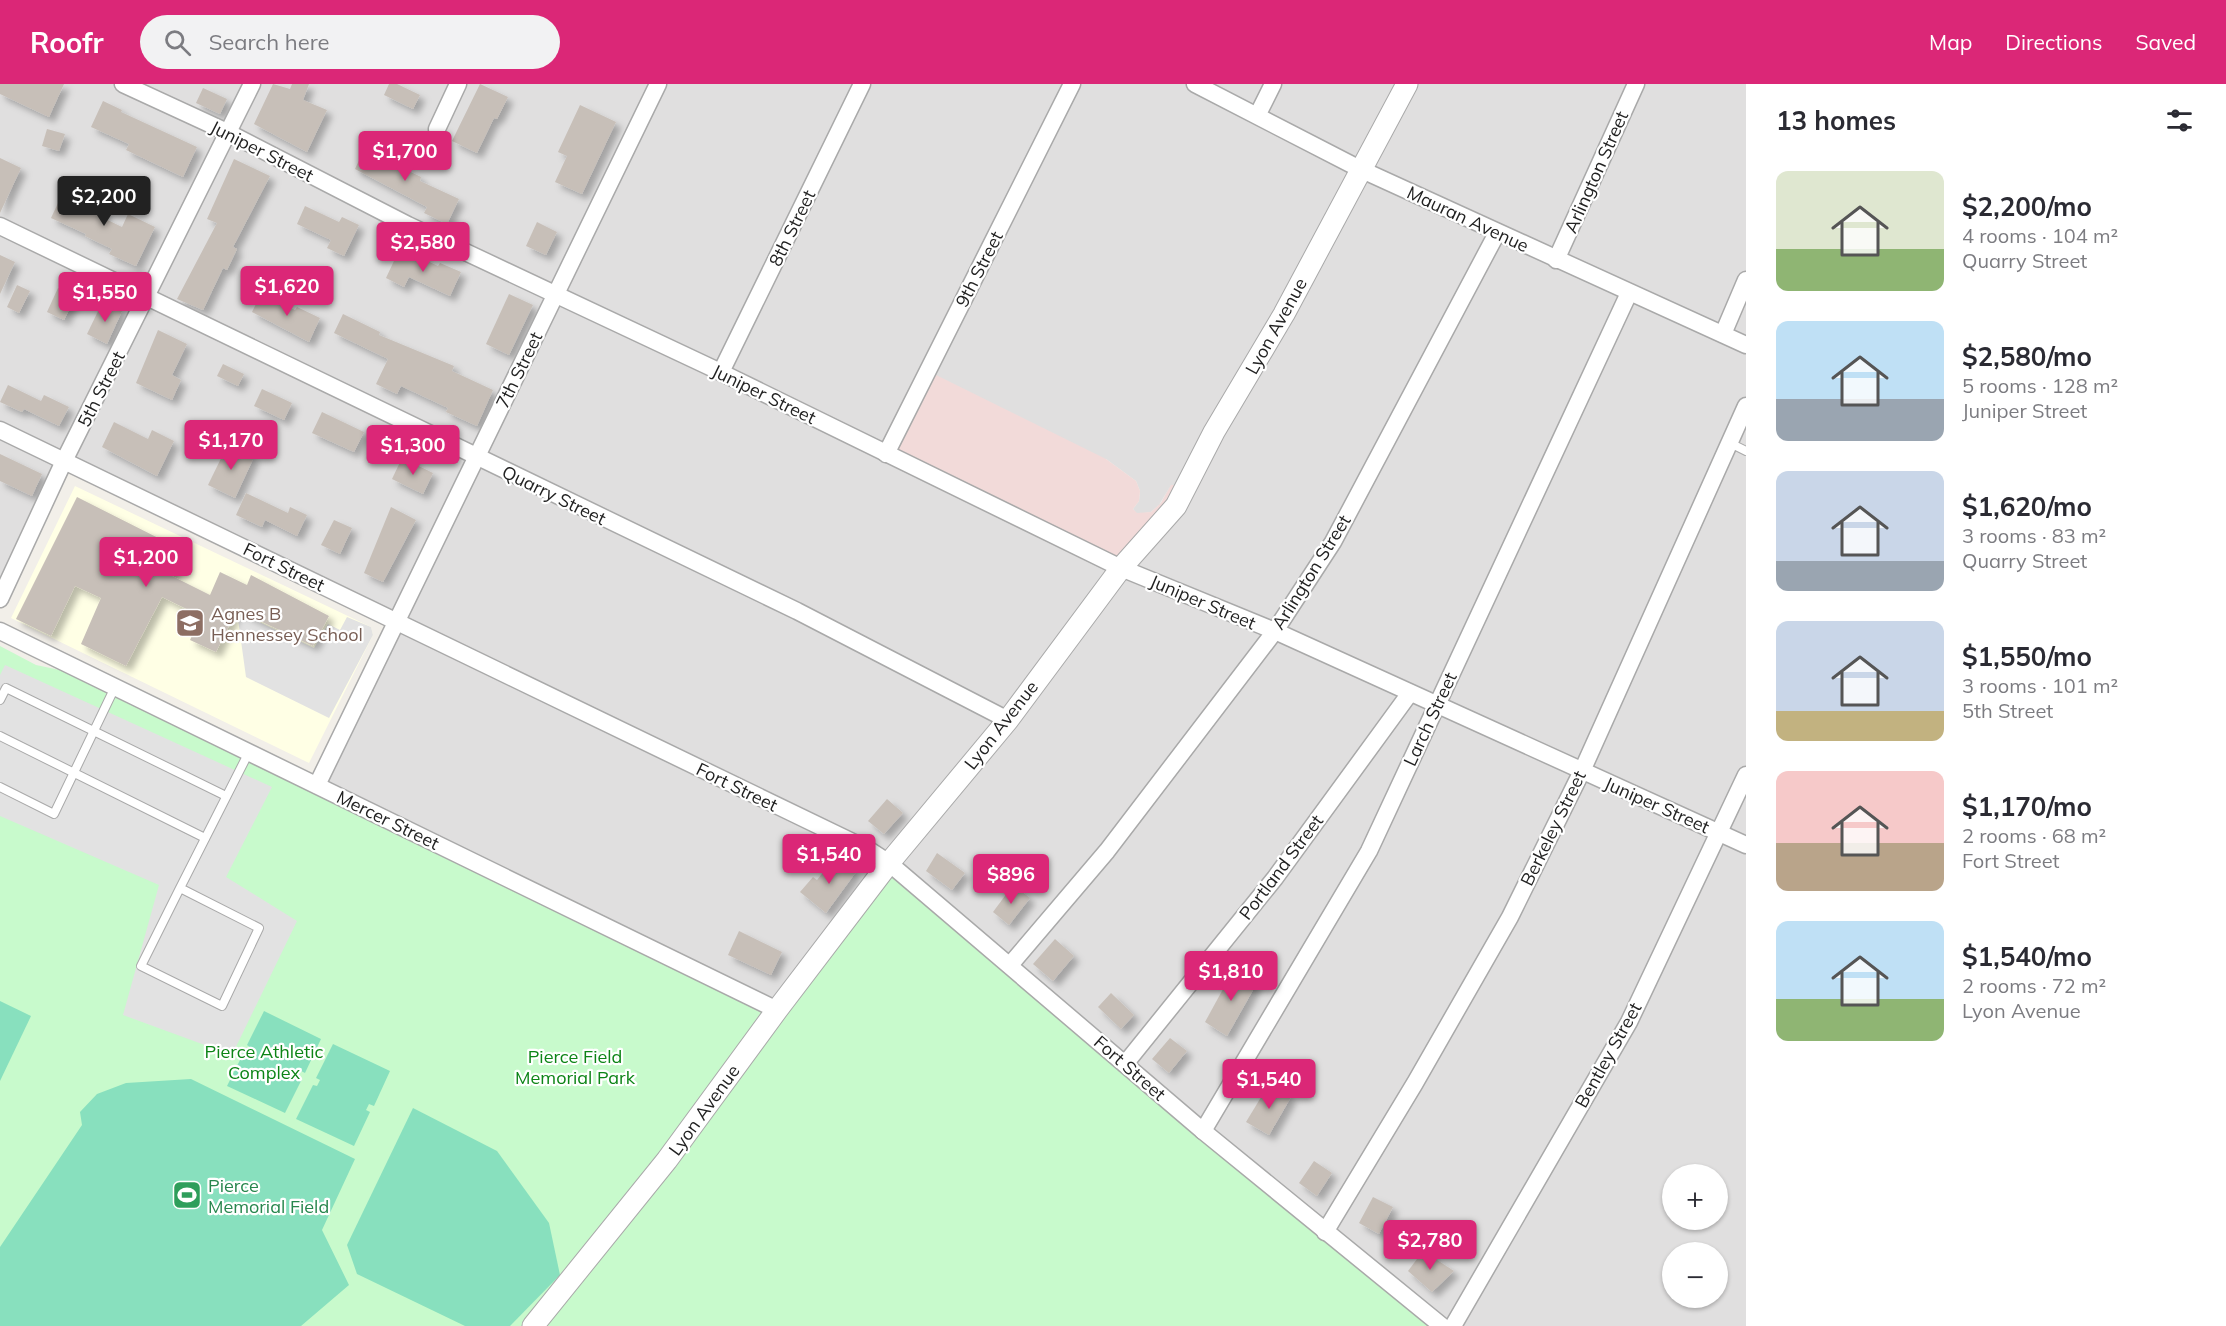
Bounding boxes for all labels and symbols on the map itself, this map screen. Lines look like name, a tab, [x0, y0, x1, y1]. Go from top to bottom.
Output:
street label: Arlington Street	[1559, 107, 1633, 237]
street label: Juniper Street	[207, 115, 317, 187]
pin: $1,700	[356, 131, 454, 182]
pin: $2,200	[55, 176, 153, 227]
street label: Mauran Avenue	[1403, 181, 1533, 257]
street label: 8th Street	[764, 186, 820, 270]
pin: $2,580	[374, 222, 472, 273]
street label: 9th Street	[950, 227, 1008, 311]
pin: $1,620	[238, 266, 336, 317]
pin: $1,550	[56, 272, 154, 323]
street label: Lyon Avenue	[1240, 274, 1312, 378]
street label: 7th Street	[491, 328, 547, 412]
street label: 5th Street	[72, 347, 130, 431]
street label: Juniper Street	[708, 359, 820, 429]
pin: $1,170	[182, 420, 280, 471]
pin: $1,300	[364, 425, 462, 476]
street label: Quarry Street	[498, 460, 610, 530]
street label: Arlington Street	[1266, 510, 1356, 634]
pin: $1,200	[97, 537, 195, 588]
street label: Fort Street	[239, 537, 329, 597]
street label: Juniper Street	[1147, 569, 1259, 635]
place label: Agnes B Hennessey School	[211, 602, 363, 646]
school or university icon: Agnes B Hennessey School	[174, 607, 206, 639]
street label: Larch Street	[1398, 668, 1462, 770]
street label: Lyon Avenue	[959, 676, 1043, 774]
street label: Fort Street	[692, 757, 782, 817]
street label: Berkeley Street	[1515, 767, 1591, 889]
street label: Juniper Street	[1601, 772, 1713, 838]
street label: Mercer Street	[333, 785, 443, 855]
street label: Portland Street	[1234, 810, 1328, 924]
pin: $1,540	[780, 834, 878, 885]
pin: $896	[975, 854, 1047, 905]
pin: $1,810	[1182, 951, 1280, 1002]
street label: Bentley Street	[1570, 998, 1646, 1112]
street label: Fort Street	[1089, 1031, 1171, 1105]
park label: Pierce Athletic Complex	[205, 1040, 324, 1084]
park label: Pierce Field Memorial Park	[515, 1045, 636, 1089]
pin: $1,540	[1220, 1059, 1318, 1110]
street label: Lyon Avenue	[663, 1060, 745, 1160]
place label: Pierce Memorial Field	[208, 1174, 329, 1218]
sports icon: Pierce Memorial Field	[171, 1179, 203, 1211]
pin: $2,780	[1381, 1220, 1479, 1271]

